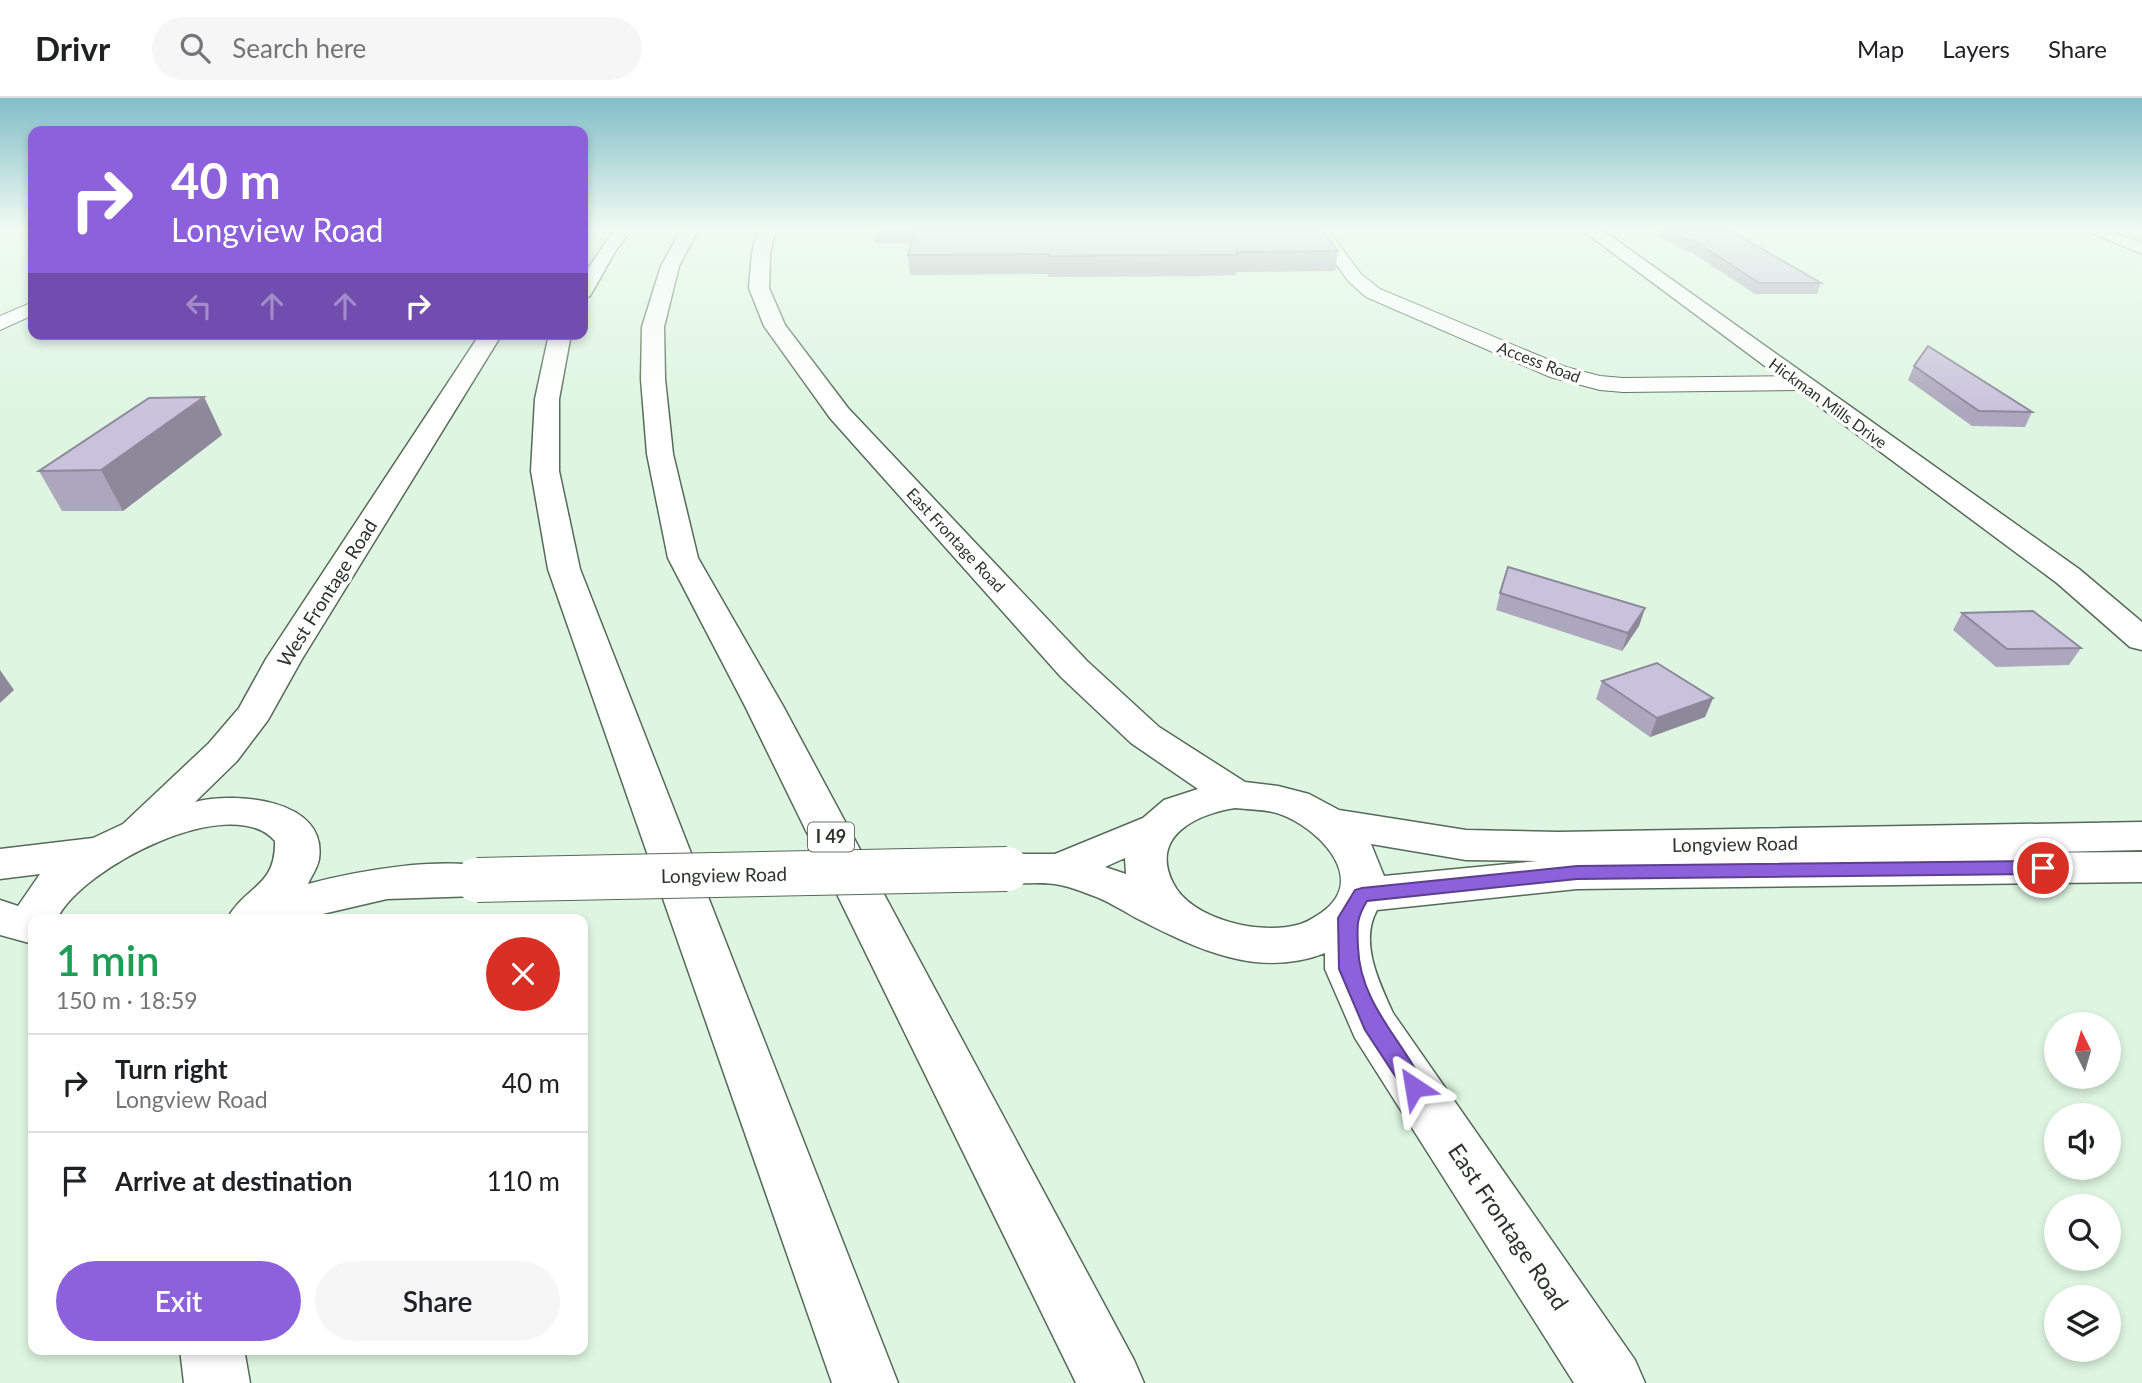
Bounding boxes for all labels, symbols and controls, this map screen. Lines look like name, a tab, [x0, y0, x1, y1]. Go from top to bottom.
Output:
search box	[152, 17, 642, 80]
text: Drivr	[35, 28, 110, 68]
icon: search	[176, 29, 214, 67]
text: Search here	[232, 32, 366, 64]
text: Map	[1857, 34, 1904, 63]
text: Layers	[1942, 34, 2010, 63]
text: Share	[2048, 34, 2107, 63]
text: 40 m	[171, 151, 281, 209]
icon: right	[56, 154, 147, 245]
text: Longview Road	[171, 210, 383, 249]
icon: left	[180, 287, 218, 325]
icon: ahead	[253, 287, 291, 325]
icon: ahead	[326, 287, 364, 325]
icon: right	[399, 287, 437, 325]
street label: Access Road	[1495, 337, 1583, 386]
street label: Hickman Mills Drive	[1766, 353, 1891, 452]
street label: East Frontage Road	[903, 484, 1010, 596]
street label: West Frontage Road	[272, 515, 381, 671]
road number: I 49	[808, 822, 854, 852]
street label: Longview Road	[1672, 831, 1798, 856]
pin	[2013, 838, 2073, 898]
icon: arrive	[2024, 849, 2062, 887]
street label: Longview Road	[661, 862, 787, 887]
text: 1 min	[56, 935, 160, 985]
button: close	[486, 937, 560, 1011]
text: 150 m · 18:59	[56, 986, 198, 1014]
north arrow	[2044, 1012, 2121, 1088]
map controls	[2044, 1012, 2121, 1362]
position arrow	[1377, 1050, 1451, 1124]
text: Turn right	[115, 1053, 228, 1085]
icon: right	[56, 1064, 94, 1102]
text: 40 m	[502, 1067, 560, 1099]
text: Longview Road	[115, 1085, 268, 1113]
button: sound	[2044, 1103, 2121, 1180]
street label: East Frontage Road	[1443, 1138, 1575, 1315]
icon: arrive	[56, 1162, 94, 1200]
text: Arrive at destination	[115, 1165, 352, 1197]
text: 110 m	[487, 1165, 560, 1197]
button: search	[2044, 1194, 2121, 1271]
button: Exit	[56, 1261, 301, 1341]
button: Share	[315, 1261, 560, 1341]
button: layers	[2044, 1285, 2121, 1362]

